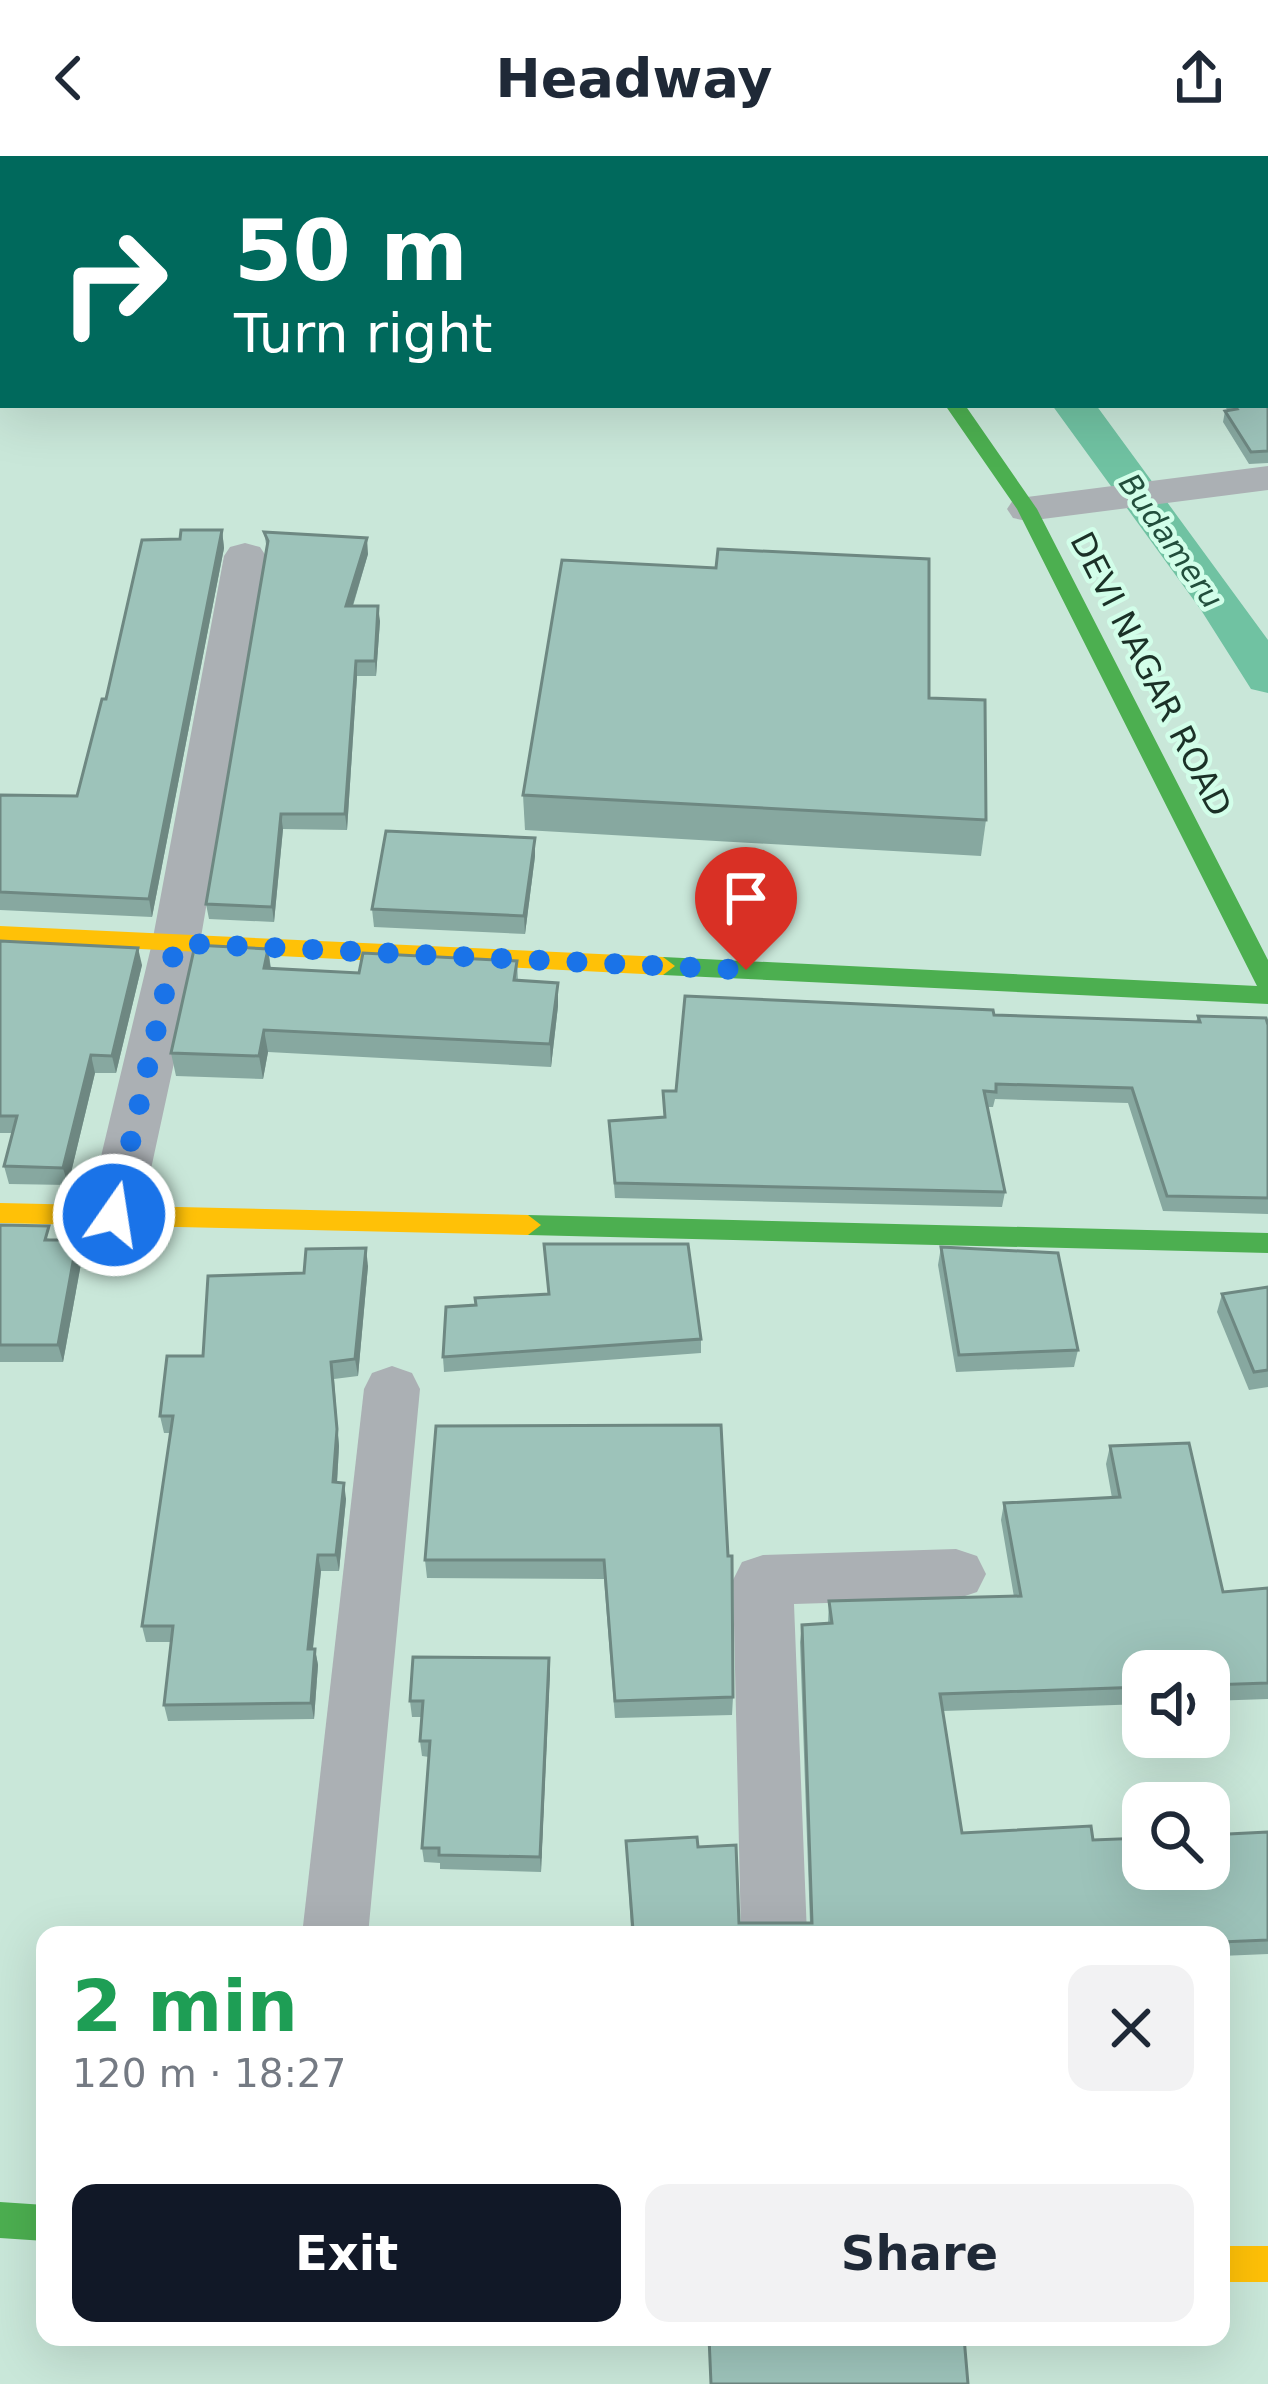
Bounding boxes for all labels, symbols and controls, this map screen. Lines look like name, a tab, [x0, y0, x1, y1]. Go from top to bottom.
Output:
icon: back	[36, 45, 102, 111]
icon: share	[1166, 45, 1232, 111]
text: Headway	[496, 47, 772, 110]
text: 50 m	[234, 202, 468, 300]
icon: right	[36, 204, 192, 360]
text: Turn right	[234, 302, 493, 365]
water label: Budameru	[1112, 467, 1230, 615]
street label: DEVI NAGAR ROAD	[1062, 525, 1240, 823]
pin	[695, 847, 797, 970]
icon: arrive	[713, 865, 779, 931]
position arrow	[51, 1152, 177, 1278]
map controls	[1122, 1650, 1230, 1890]
button: sound	[1122, 1650, 1230, 1758]
button: search	[1122, 1782, 1230, 1890]
text: 2 min	[72, 1964, 298, 2048]
button: close	[1068, 1965, 1194, 2091]
text: 120 m · 18:27	[72, 2051, 346, 2096]
button: Exit	[72, 2184, 621, 2322]
button: Share	[645, 2184, 1194, 2322]

